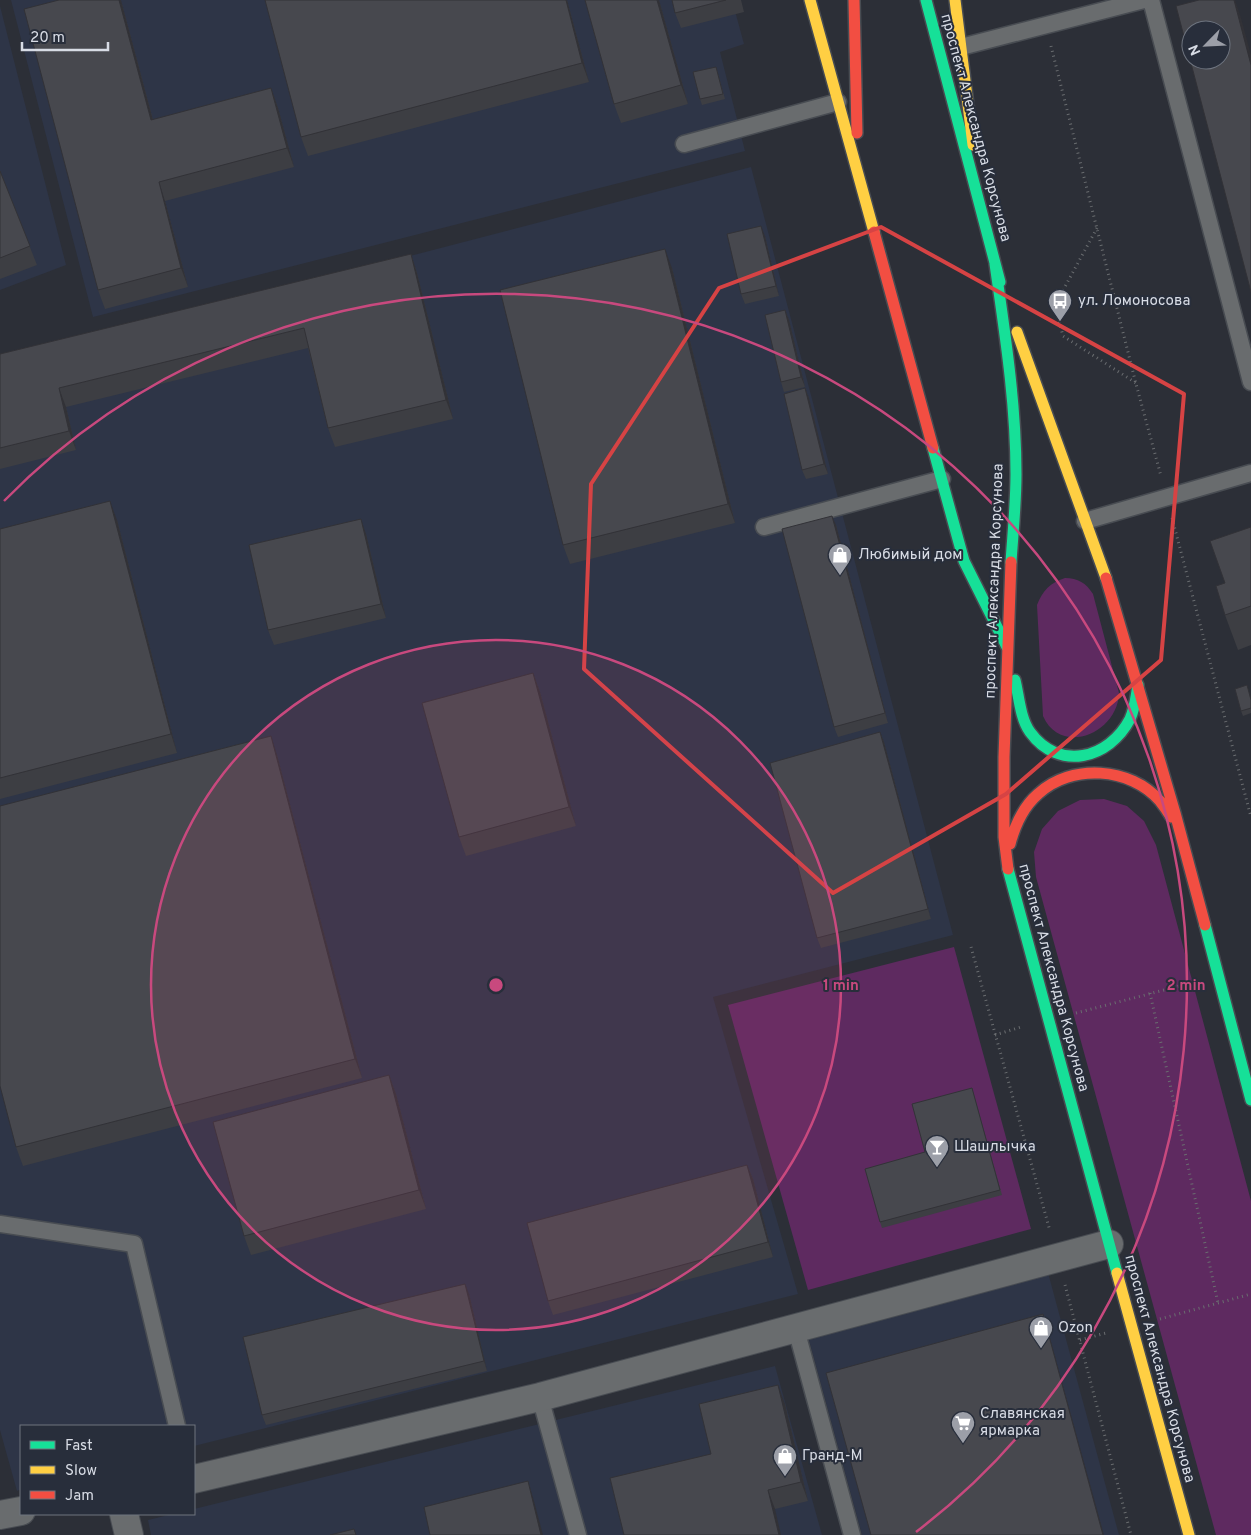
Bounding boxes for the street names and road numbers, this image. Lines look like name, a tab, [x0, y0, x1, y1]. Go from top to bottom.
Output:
street label: проспект Александра Корсунова	[935, 12, 1015, 244]
street label: проспект Александра Корсунова	[981, 463, 1009, 699]
street label: проспект Александра Корсунова	[1013, 862, 1093, 1094]
street label: проспект Александра Корсунова	[1119, 1253, 1199, 1485]

